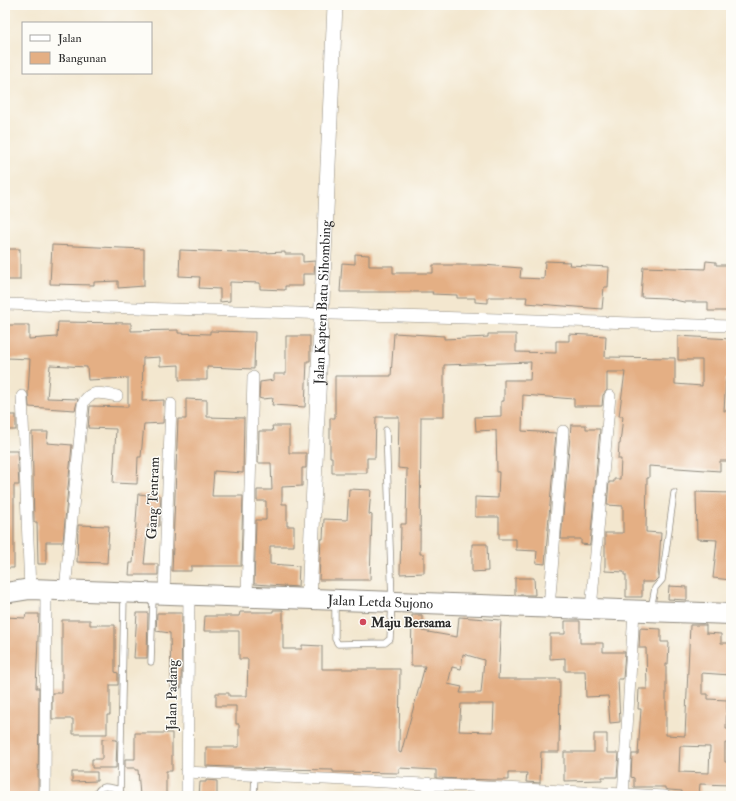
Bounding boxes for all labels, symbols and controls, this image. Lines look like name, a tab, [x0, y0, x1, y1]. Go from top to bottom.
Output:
legend	[22, 22, 152, 74]
text: Jalan	[57, 31, 82, 46]
text: Bangunan	[58, 51, 107, 66]
street label: Jalan Kapten Batu Sihombing	[310, 219, 334, 386]
street label: Gang Tentram	[143, 456, 163, 540]
street label: Jalan Letda Sujono	[326, 591, 434, 612]
place label: Maju Bersama	[370, 614, 452, 631]
marker: Maju Bersama	[358, 617, 368, 627]
street label: Jalan Padang	[163, 658, 181, 732]

